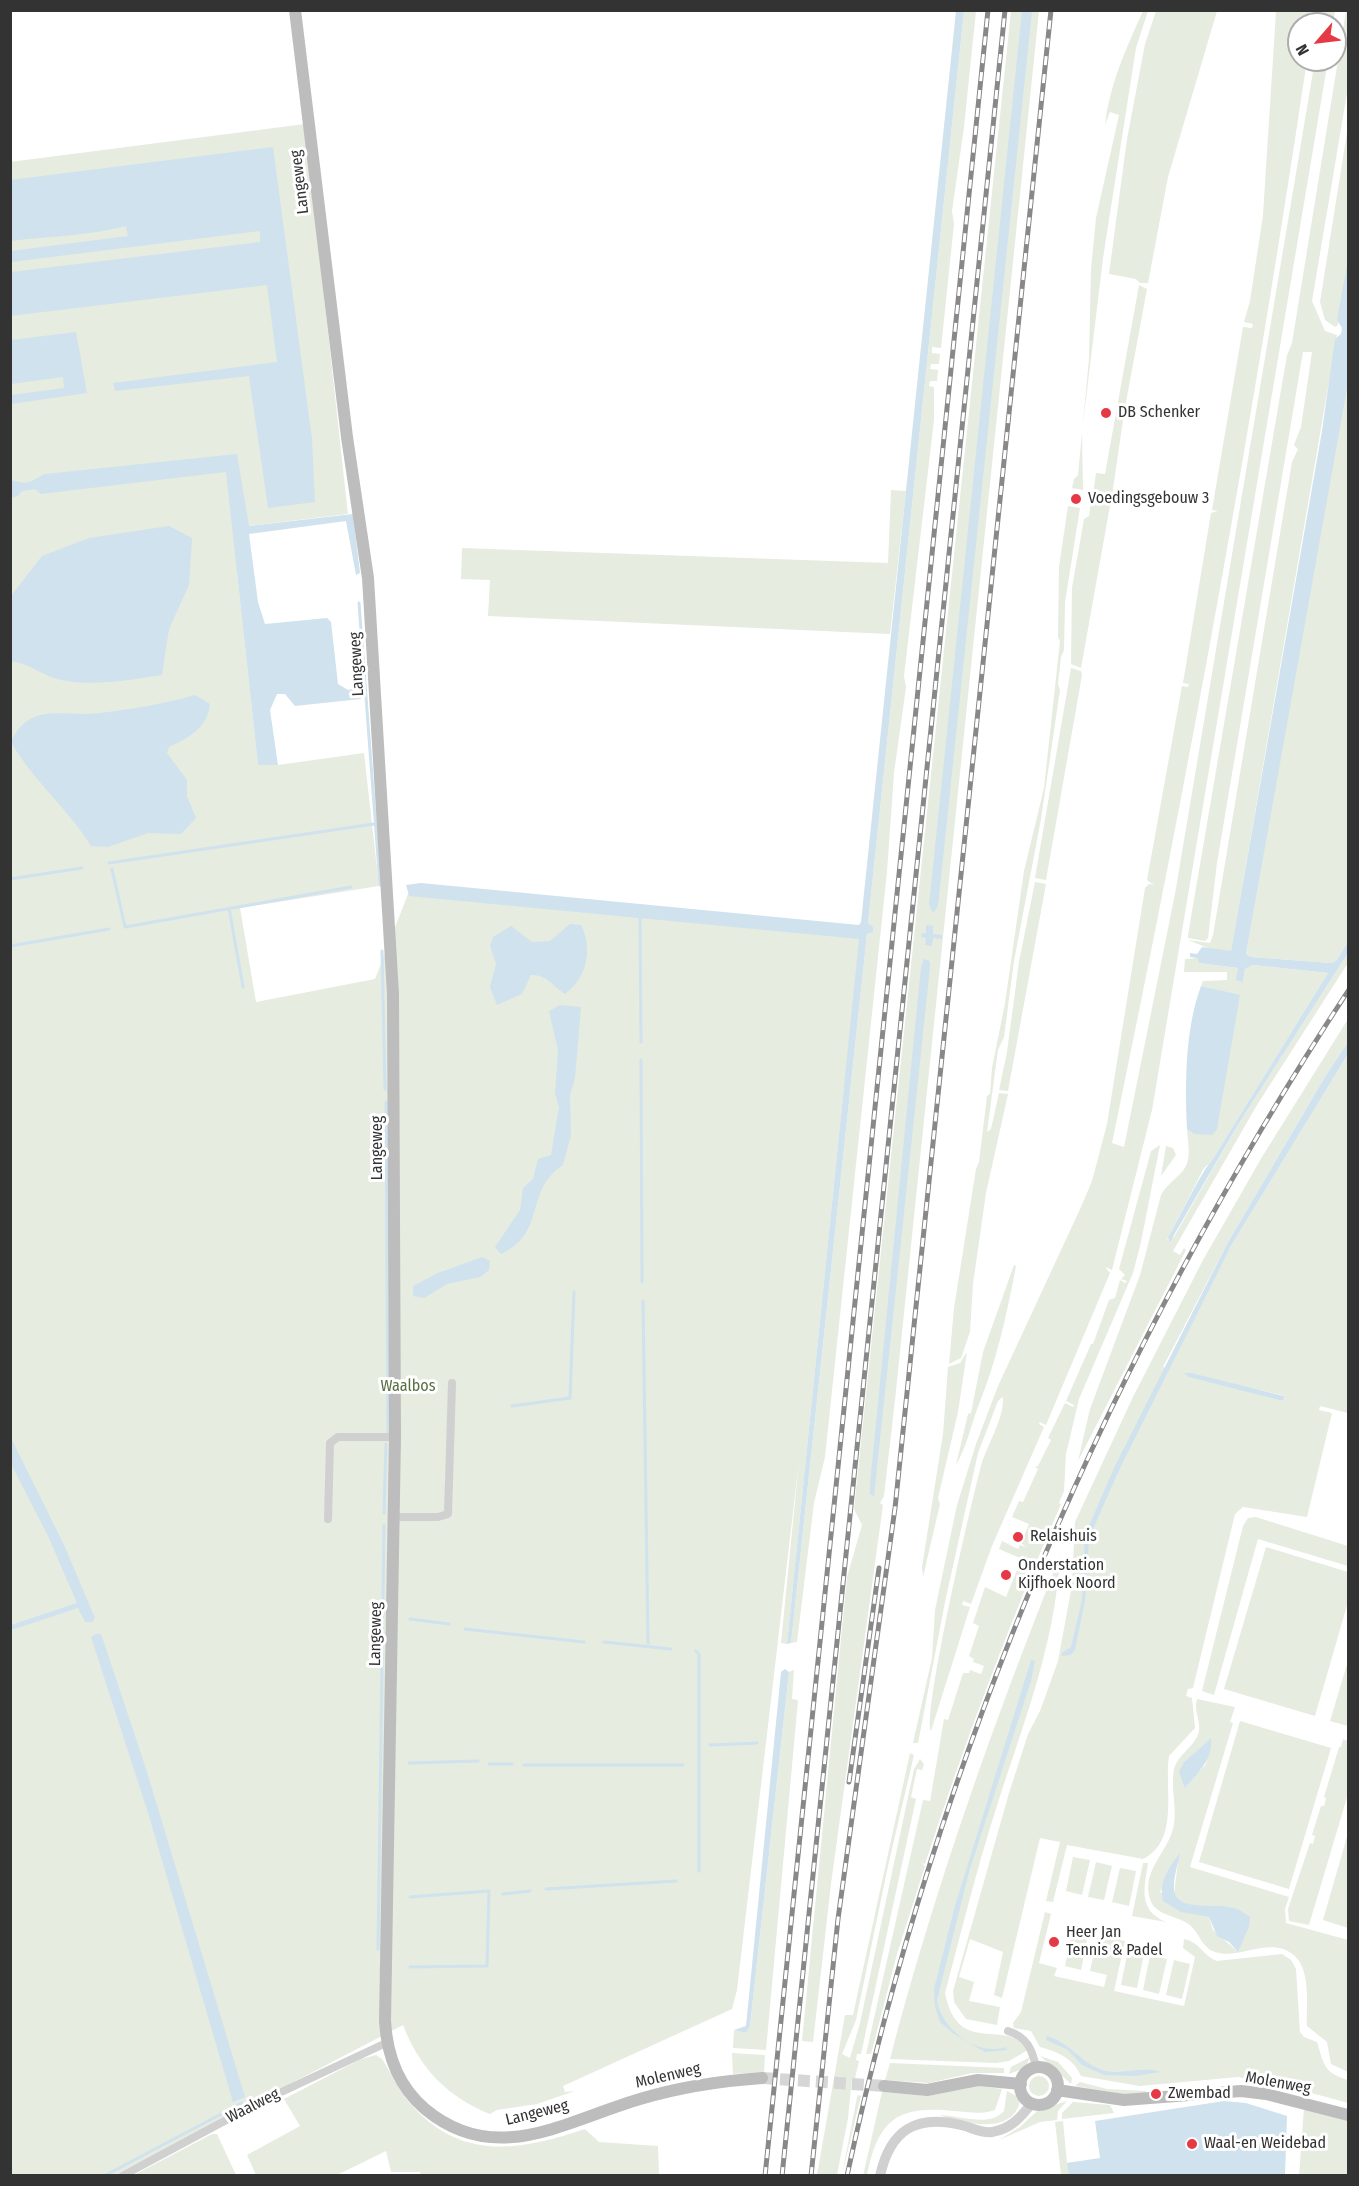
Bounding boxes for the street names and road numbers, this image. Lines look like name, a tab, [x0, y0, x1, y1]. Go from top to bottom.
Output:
street label: Langeweg	[287, 149, 313, 215]
street label: Langeweg	[346, 631, 368, 697]
street label: Langeweg	[368, 1116, 388, 1180]
street label: Langeweg	[366, 1602, 386, 1666]
street label: Molenweg	[634, 2059, 702, 2093]
street label: Molenweg	[1244, 2068, 1312, 2098]
street label: Waalweg	[223, 2084, 283, 2128]
street label: Langeweg	[503, 2096, 571, 2130]

